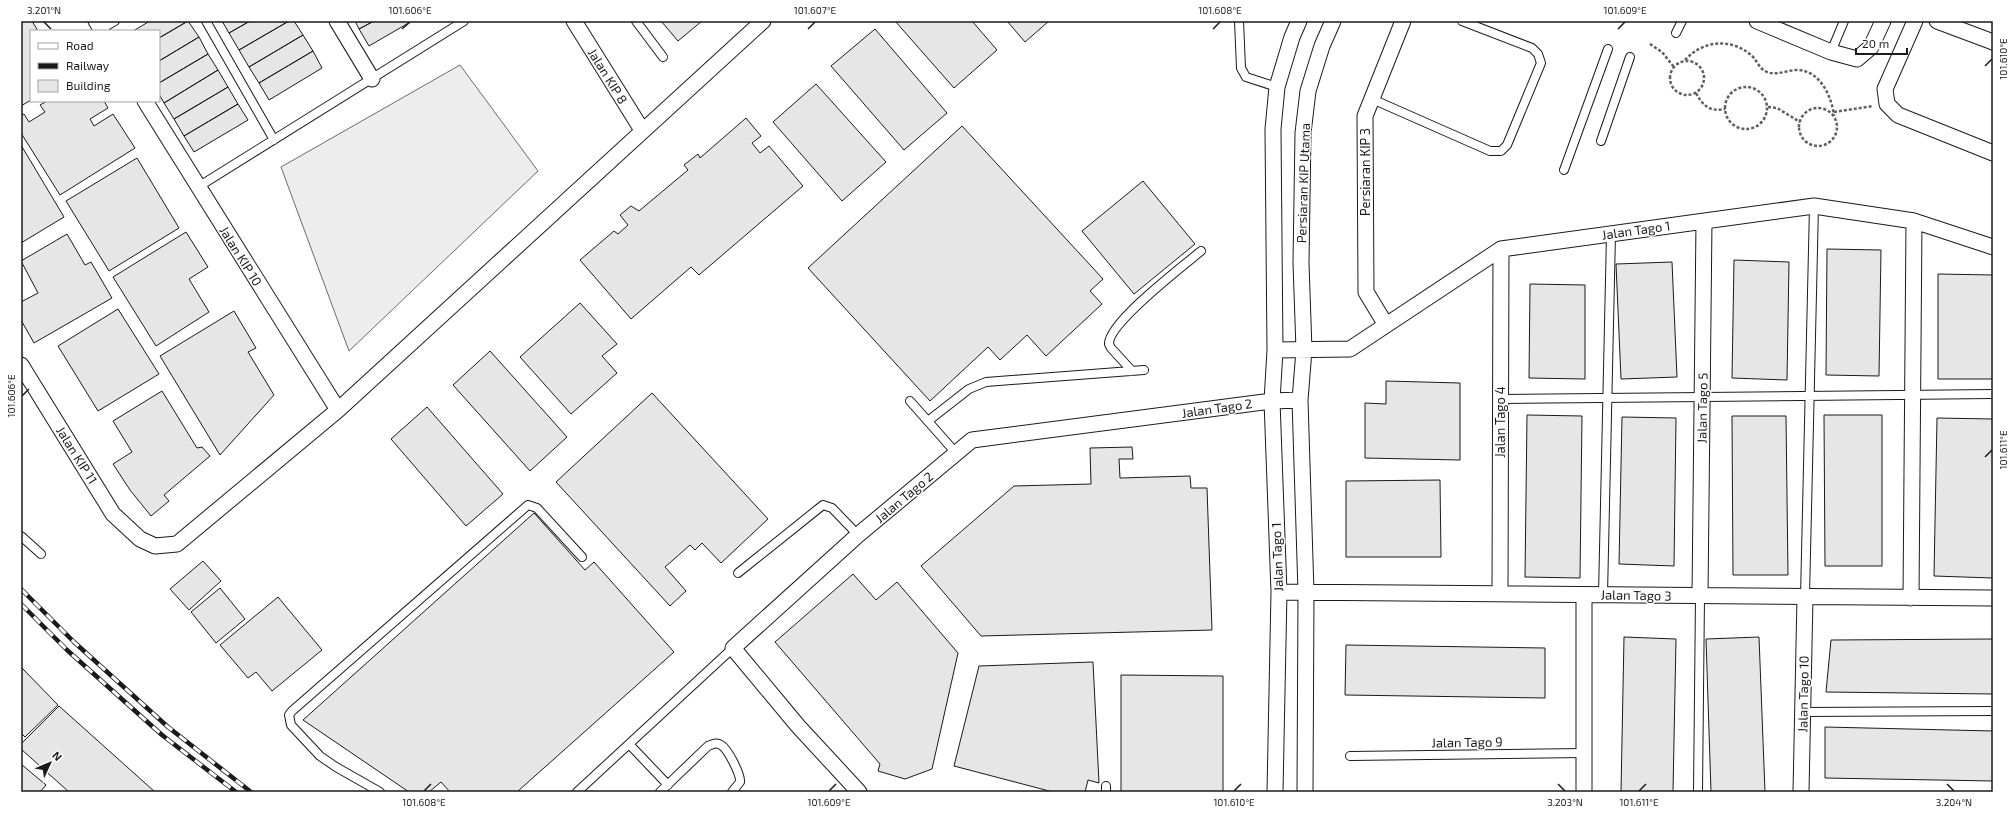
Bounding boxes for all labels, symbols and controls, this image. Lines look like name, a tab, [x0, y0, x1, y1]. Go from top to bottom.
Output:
text: 3.201°N	[27, 4, 61, 16]
text: 101.606°E	[389, 4, 432, 16]
text: 101.607°E	[794, 4, 837, 16]
text: 101.608°E	[1198, 4, 1242, 16]
text: 101.609°E	[1604, 4, 1647, 16]
legend	[30, 30, 160, 102]
scale bar	[1856, 30, 1907, 56]
text: 20 m	[1862, 36, 1889, 50]
text: Road	[66, 38, 94, 52]
text: 101.610°E	[1997, 38, 2009, 80]
street label: Jalan KIP 8	[585, 45, 631, 107]
text: Railway	[66, 58, 110, 72]
text: Building	[66, 78, 111, 92]
street label: Persiaran KIP Utama	[1293, 123, 1313, 243]
street label: Persiaran KIP 3	[1357, 128, 1373, 216]
street label: Jalan Tago 1	[1601, 217, 1671, 243]
street label: Jalan KIP 10	[216, 223, 266, 289]
street label: Jalan Tago 5	[1693, 373, 1711, 443]
text: 101.606°E	[5, 374, 17, 417]
street label: Jalan Tago 4	[1492, 386, 1508, 458]
street label: Jalan Tago 2	[1181, 395, 1253, 421]
street label: Jalan KIP 11	[53, 423, 101, 487]
text: 101.611°E	[1997, 430, 2009, 470]
street label: Jalan Tago 2	[872, 468, 936, 526]
street label: Jalan Tago 1	[1268, 522, 1286, 592]
street label: Jalan Tago 3	[1600, 586, 1672, 604]
street label: Jalan Tago 10	[1794, 656, 1812, 732]
street label: Jalan Tago 9	[1431, 733, 1503, 751]
north arrow	[30, 743, 70, 783]
text: N	[50, 748, 65, 763]
text: 101.608°E	[402, 796, 446, 808]
text: 101.609°E	[808, 796, 851, 808]
text: 101.610°E	[1213, 796, 1255, 808]
text: 3.203°N	[1547, 796, 1583, 808]
text: 101.611°E	[1619, 796, 1659, 808]
text: 3.204°N	[1936, 796, 1972, 808]

